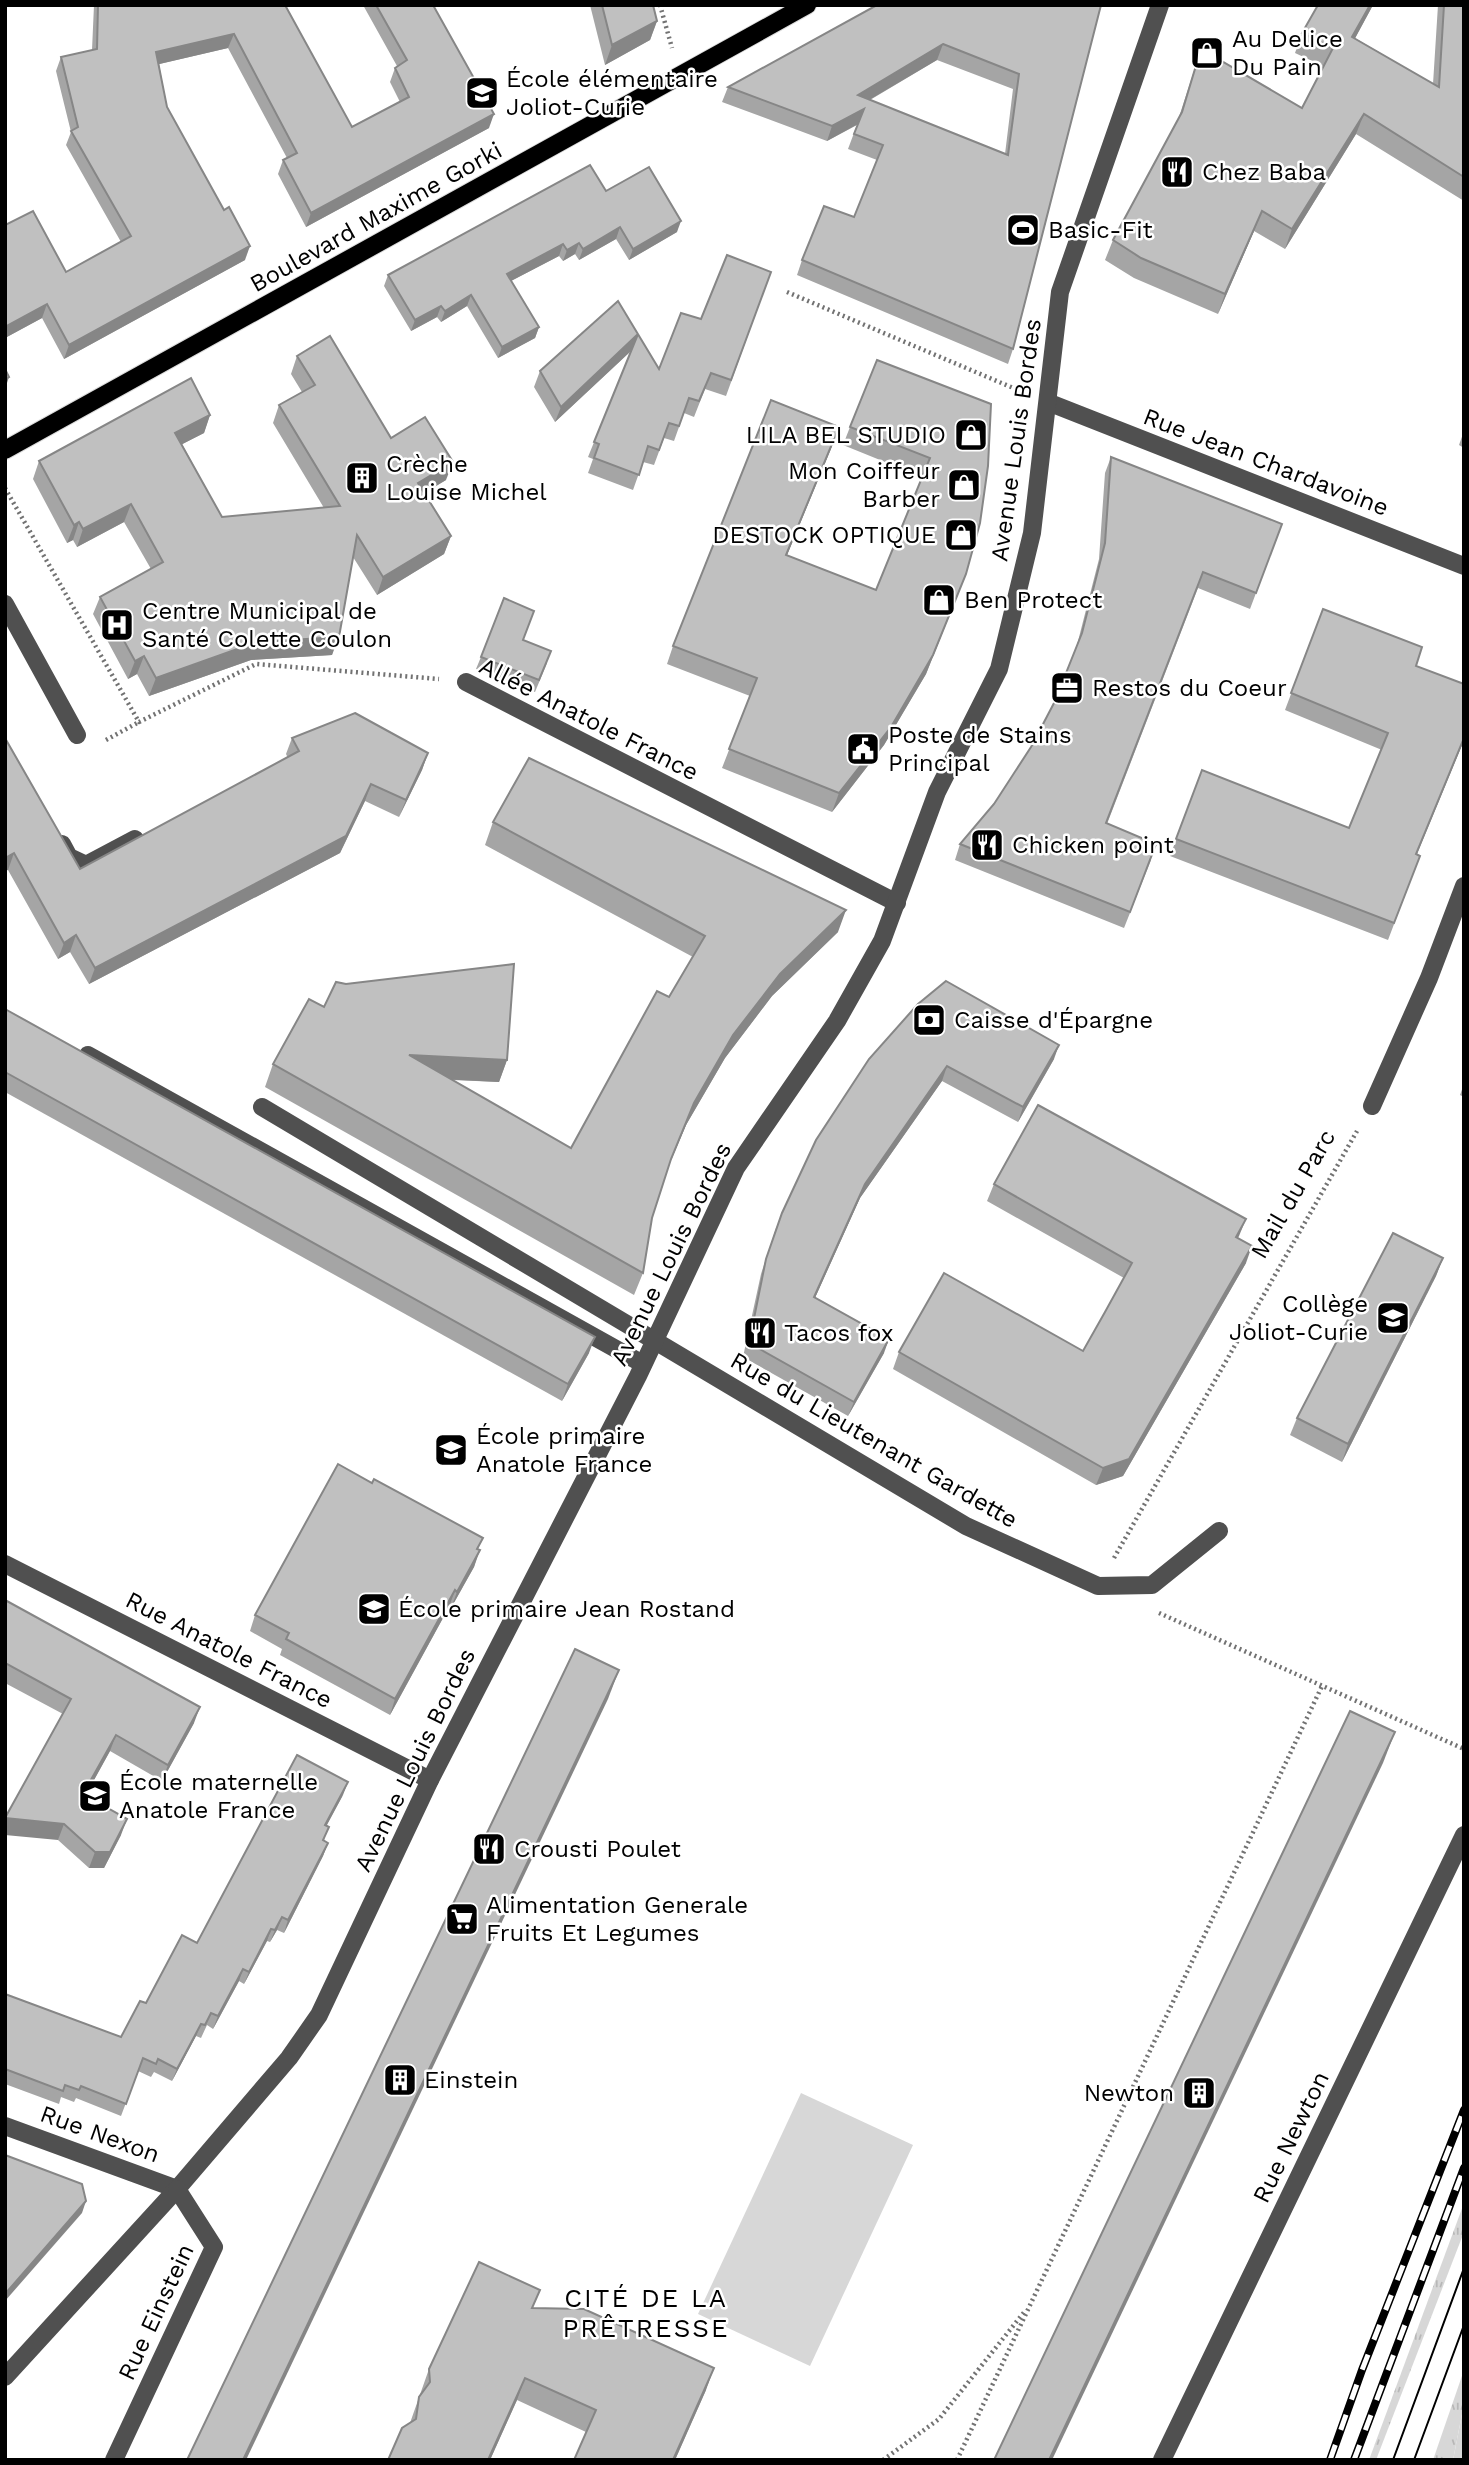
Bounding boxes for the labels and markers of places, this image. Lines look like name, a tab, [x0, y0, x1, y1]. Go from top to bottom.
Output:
place label: Au Delice Du Pain	[1232, 25, 1343, 81]
shop icon: Au Delice Du Pain	[1188, 34, 1226, 72]
place label: École élémentaire Joliot-Curie	[506, 65, 718, 121]
school or university icon: École élémentaire Joliot-Curie	[463, 74, 501, 112]
restaurant icon: Chez Baba	[1158, 153, 1196, 191]
place label: Chez Baba	[1202, 158, 1326, 186]
sports icon: Basic-Fit	[1004, 211, 1042, 249]
place label: Basic-Fit	[1048, 216, 1153, 244]
shop icon: LILA BEL STUDIO	[952, 416, 990, 454]
place label: LILA BEL STUDIO	[746, 421, 946, 449]
place label: Crèche Louise Michel	[386, 450, 547, 506]
place label: Mon Coiffeur Barber	[788, 457, 940, 513]
building icon: Crèche Louise Michel	[343, 459, 381, 497]
shop icon: Mon Coiffeur Barber	[945, 466, 983, 504]
shop icon: DESTOCK OPTIQUE	[942, 516, 980, 554]
place label: DESTOCK OPTIQUE	[712, 521, 936, 549]
shop icon: Ben Protect	[920, 581, 958, 619]
place label: Ben Protect	[964, 586, 1102, 614]
place label: Centre Municipal de Santé Colette Coulon	[142, 597, 392, 653]
hospital icon: Centre Municipal de Santé Colette Coulon	[98, 606, 136, 644]
office icon: Restos du Coeur	[1048, 669, 1086, 707]
place label: Restos du Coeur	[1092, 674, 1287, 702]
place label: Poste de Stains Principal	[888, 721, 1072, 777]
public building icon: Poste de Stains Principal	[844, 730, 882, 768]
restaurant icon: Chicken point	[968, 826, 1006, 864]
place label: Chicken point	[1012, 831, 1174, 859]
bank icon: Caisse d'Épargne	[910, 1001, 948, 1039]
place label: Caisse d'Épargne	[954, 1006, 1153, 1034]
place label: Collège Joliot-Curie	[1229, 1290, 1368, 1346]
school or university icon: Collège Joliot-Curie	[1374, 1299, 1412, 1337]
restaurant icon: Tacos fox	[741, 1314, 779, 1352]
place label: Tacos fox	[784, 1319, 894, 1347]
place label: École primaire Anatole France	[476, 1422, 652, 1478]
school or university icon: École primaire Anatole France	[432, 1431, 470, 1469]
school or university icon: École primaire Jean Rostand	[355, 1590, 393, 1628]
place label: École primaire Jean Rostand	[398, 1595, 735, 1623]
place label: École maternelle Anatole France	[119, 1768, 318, 1824]
school or university icon: École maternelle Anatole France	[76, 1777, 114, 1815]
restaurant icon: Crousti Poulet	[470, 1830, 508, 1868]
place label: Crousti Poulet	[514, 1835, 681, 1863]
place label: Alimentation Generale Fruits Et Legumes	[486, 1891, 748, 1947]
supermarket icon: Alimentation Generale Fruits Et Legumes	[443, 1900, 481, 1938]
building icon: Einstein	[381, 2061, 419, 2099]
place label: Einstein	[424, 2066, 518, 2094]
building icon: Newton	[1180, 2074, 1218, 2112]
place label: Newton	[1084, 2079, 1174, 2107]

